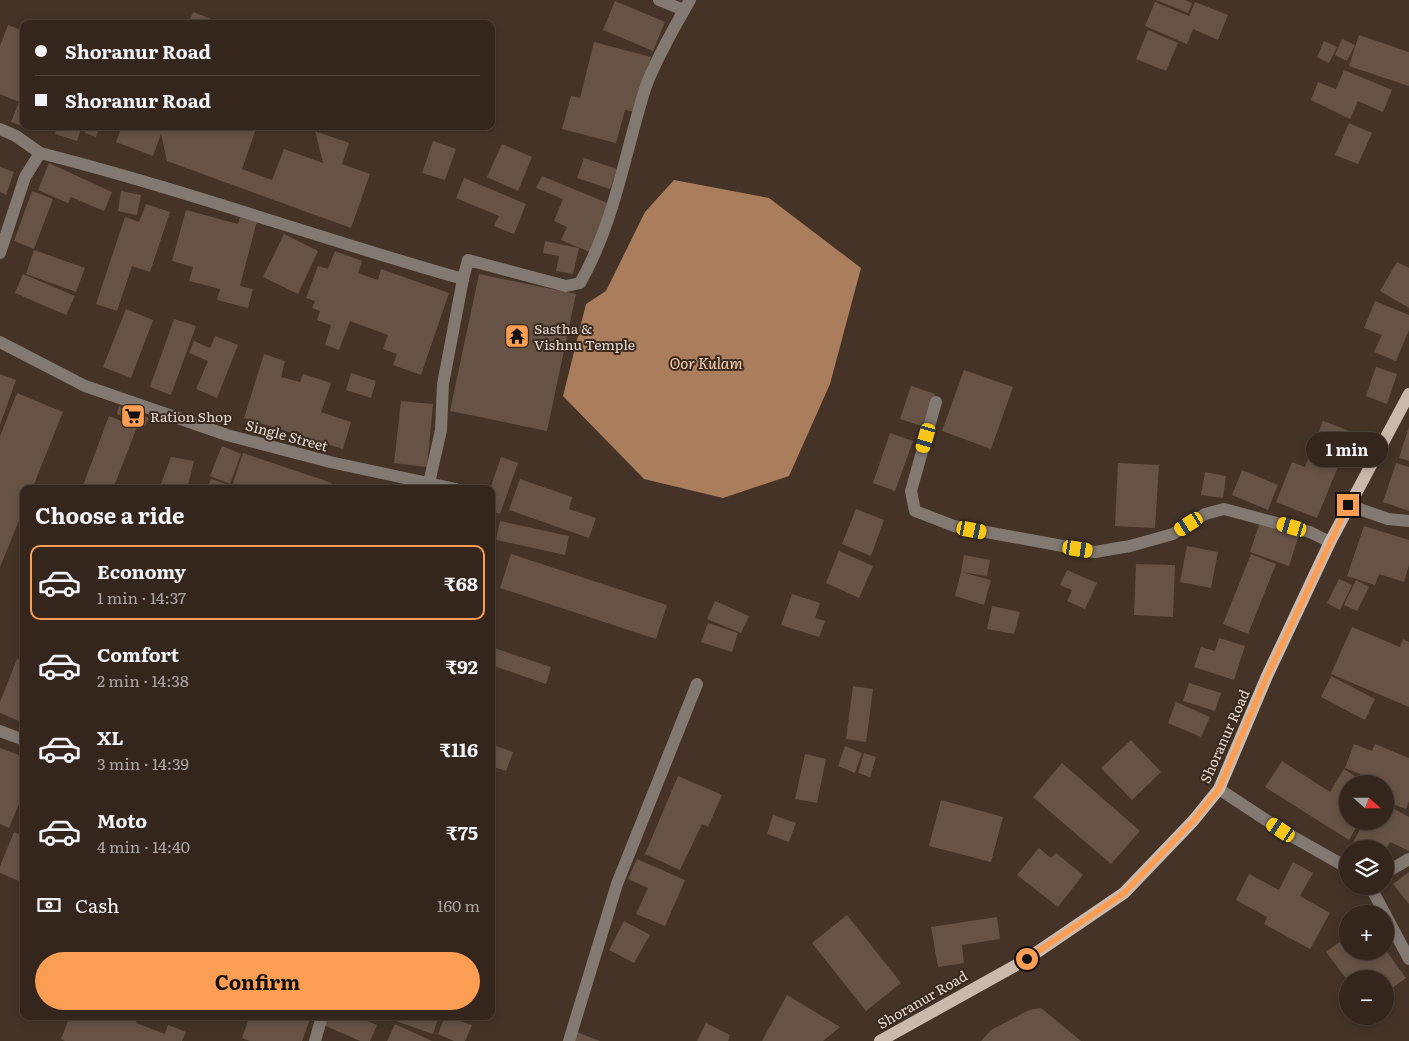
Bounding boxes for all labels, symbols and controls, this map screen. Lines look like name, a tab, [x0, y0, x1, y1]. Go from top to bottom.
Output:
text: Shoranur Road	[65, 37, 211, 65]
text: Shoranur Road	[65, 86, 211, 114]
place label: Sastha & Vishnu Temple	[534, 318, 635, 354]
temple icon: Sastha & Vishnu Temple	[504, 323, 530, 349]
water label: Oor Kulam	[669, 351, 743, 374]
supermarket icon: Ration Shop	[120, 403, 146, 429]
place label: Ration Shop	[150, 406, 232, 426]
street label: Single Street	[244, 414, 331, 456]
car	[914, 422, 937, 454]
callout: 1 min	[1307, 432, 1389, 468]
text: 1 min	[1326, 437, 1368, 461]
route end	[1337, 494, 1359, 516]
text: Choose a ride	[35, 498, 184, 531]
car	[1172, 510, 1205, 538]
car	[1275, 516, 1308, 538]
car	[955, 520, 988, 540]
car	[1062, 539, 1093, 559]
text: Economy	[97, 557, 186, 585]
icon: car	[37, 560, 82, 605]
text: ₹68	[444, 569, 478, 597]
text: 1 min · 14:37	[97, 585, 186, 609]
text: Comfort	[97, 640, 179, 668]
icon: car	[37, 643, 82, 688]
text: ₹92	[445, 652, 478, 680]
text: 2 min · 14:38	[97, 668, 189, 692]
street label: Shoranur Road	[1194, 685, 1254, 786]
text: XL	[97, 723, 124, 751]
icon: car	[37, 726, 82, 771]
text: ₹116	[439, 735, 478, 763]
text: 3 min · 14:39	[97, 751, 189, 775]
north arrow	[1339, 775, 1394, 830]
map controls	[1339, 775, 1394, 1025]
text: Moto	[97, 806, 147, 834]
icon: car	[37, 809, 82, 854]
car	[1264, 815, 1297, 845]
text: ₹75	[446, 818, 478, 846]
text: 4 min · 14:40	[97, 834, 190, 858]
button: layers	[1339, 840, 1394, 895]
icon: cash	[35, 891, 63, 919]
text: Cash	[75, 891, 119, 919]
text: 160 m	[437, 893, 480, 917]
button: +	[1339, 905, 1394, 960]
route start	[1016, 948, 1038, 970]
button: Confirm	[35, 952, 480, 1010]
street label: Shoranur Road	[873, 965, 971, 1033]
button: −	[1339, 970, 1394, 1025]

